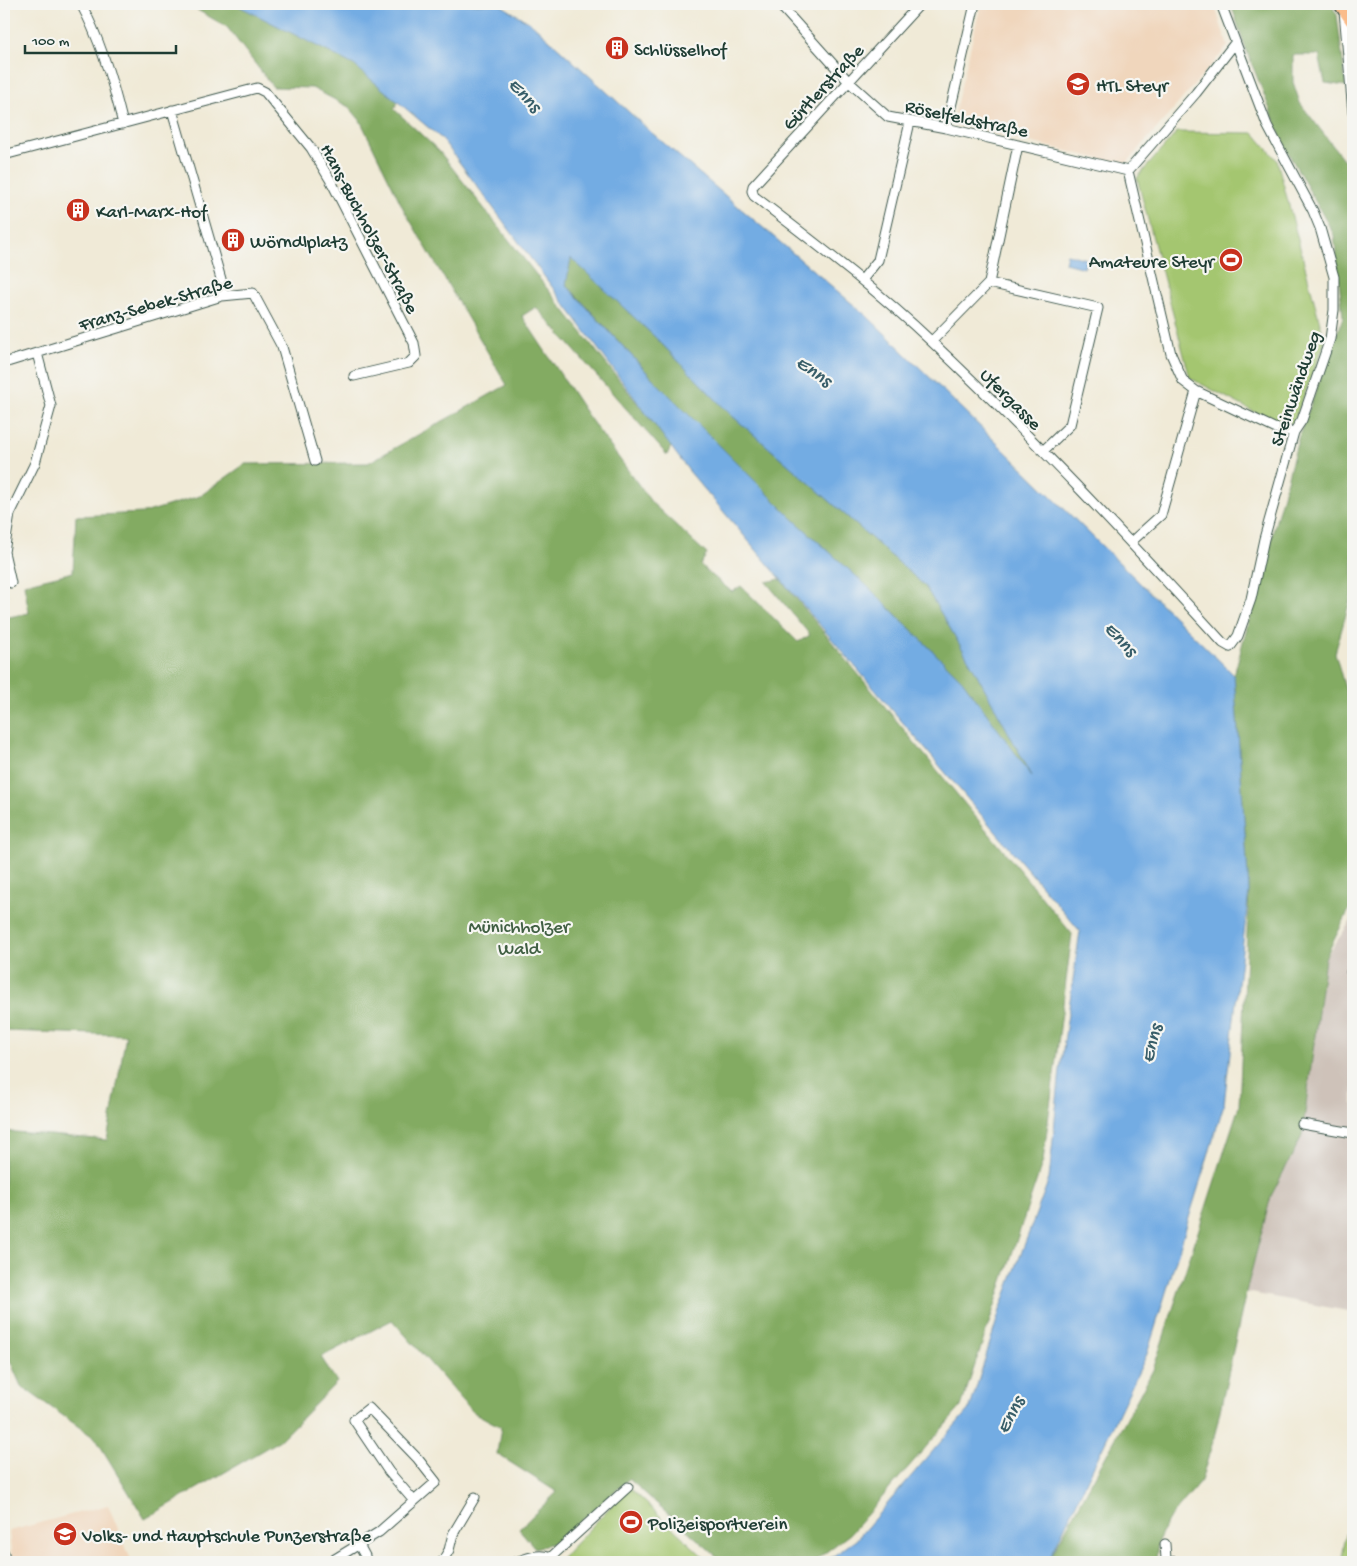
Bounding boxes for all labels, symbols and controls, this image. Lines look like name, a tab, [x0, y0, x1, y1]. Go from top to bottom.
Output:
scale bar	[25, 22, 176, 54]
text: 100 m	[31, 33, 70, 51]
building icon: Schlüsselhof	[604, 35, 630, 61]
place label: Schlüsselhof	[634, 40, 729, 63]
street label: Gürtlerstraße	[779, 40, 870, 136]
school or university icon: HTL Steyr	[1065, 71, 1091, 97]
water label: Enns	[502, 74, 546, 120]
place label: HTL Steyr	[1096, 76, 1170, 99]
street label: Röselfeldstraße	[903, 96, 1030, 145]
street label: Hans-Buchholzer-Straße	[313, 141, 423, 319]
building icon: Karl-Marx-Hof	[65, 197, 91, 223]
place label: Karl-Marx-Hof	[96, 202, 209, 225]
building icon: Wörndlplatz	[220, 227, 246, 253]
place label: Wörndlplatz	[250, 232, 348, 255]
sports icon: Amateure Steyr	[1218, 247, 1244, 273]
place label: Amateure Steyr	[1089, 252, 1216, 275]
street label: Franz-Sebek-Straße	[76, 272, 235, 339]
street label: Steinwändweg	[1267, 328, 1328, 450]
water label: Enns	[790, 352, 837, 394]
street label: Ufergasse	[974, 365, 1046, 436]
water label: Enns	[1098, 618, 1142, 664]
park label: Münichholzer Wald	[468, 917, 572, 962]
water label: Enns	[1138, 1021, 1170, 1065]
water label: Enns	[993, 1392, 1032, 1438]
sports icon: Polizeisportverein	[618, 1509, 644, 1535]
place label: Polizeisportverein	[647, 1514, 788, 1537]
school or university icon: Volks- und Hauptschule Punzerstraße	[52, 1521, 78, 1547]
place label: Volks- und Hauptschule Punzerstraße	[81, 1526, 372, 1549]

